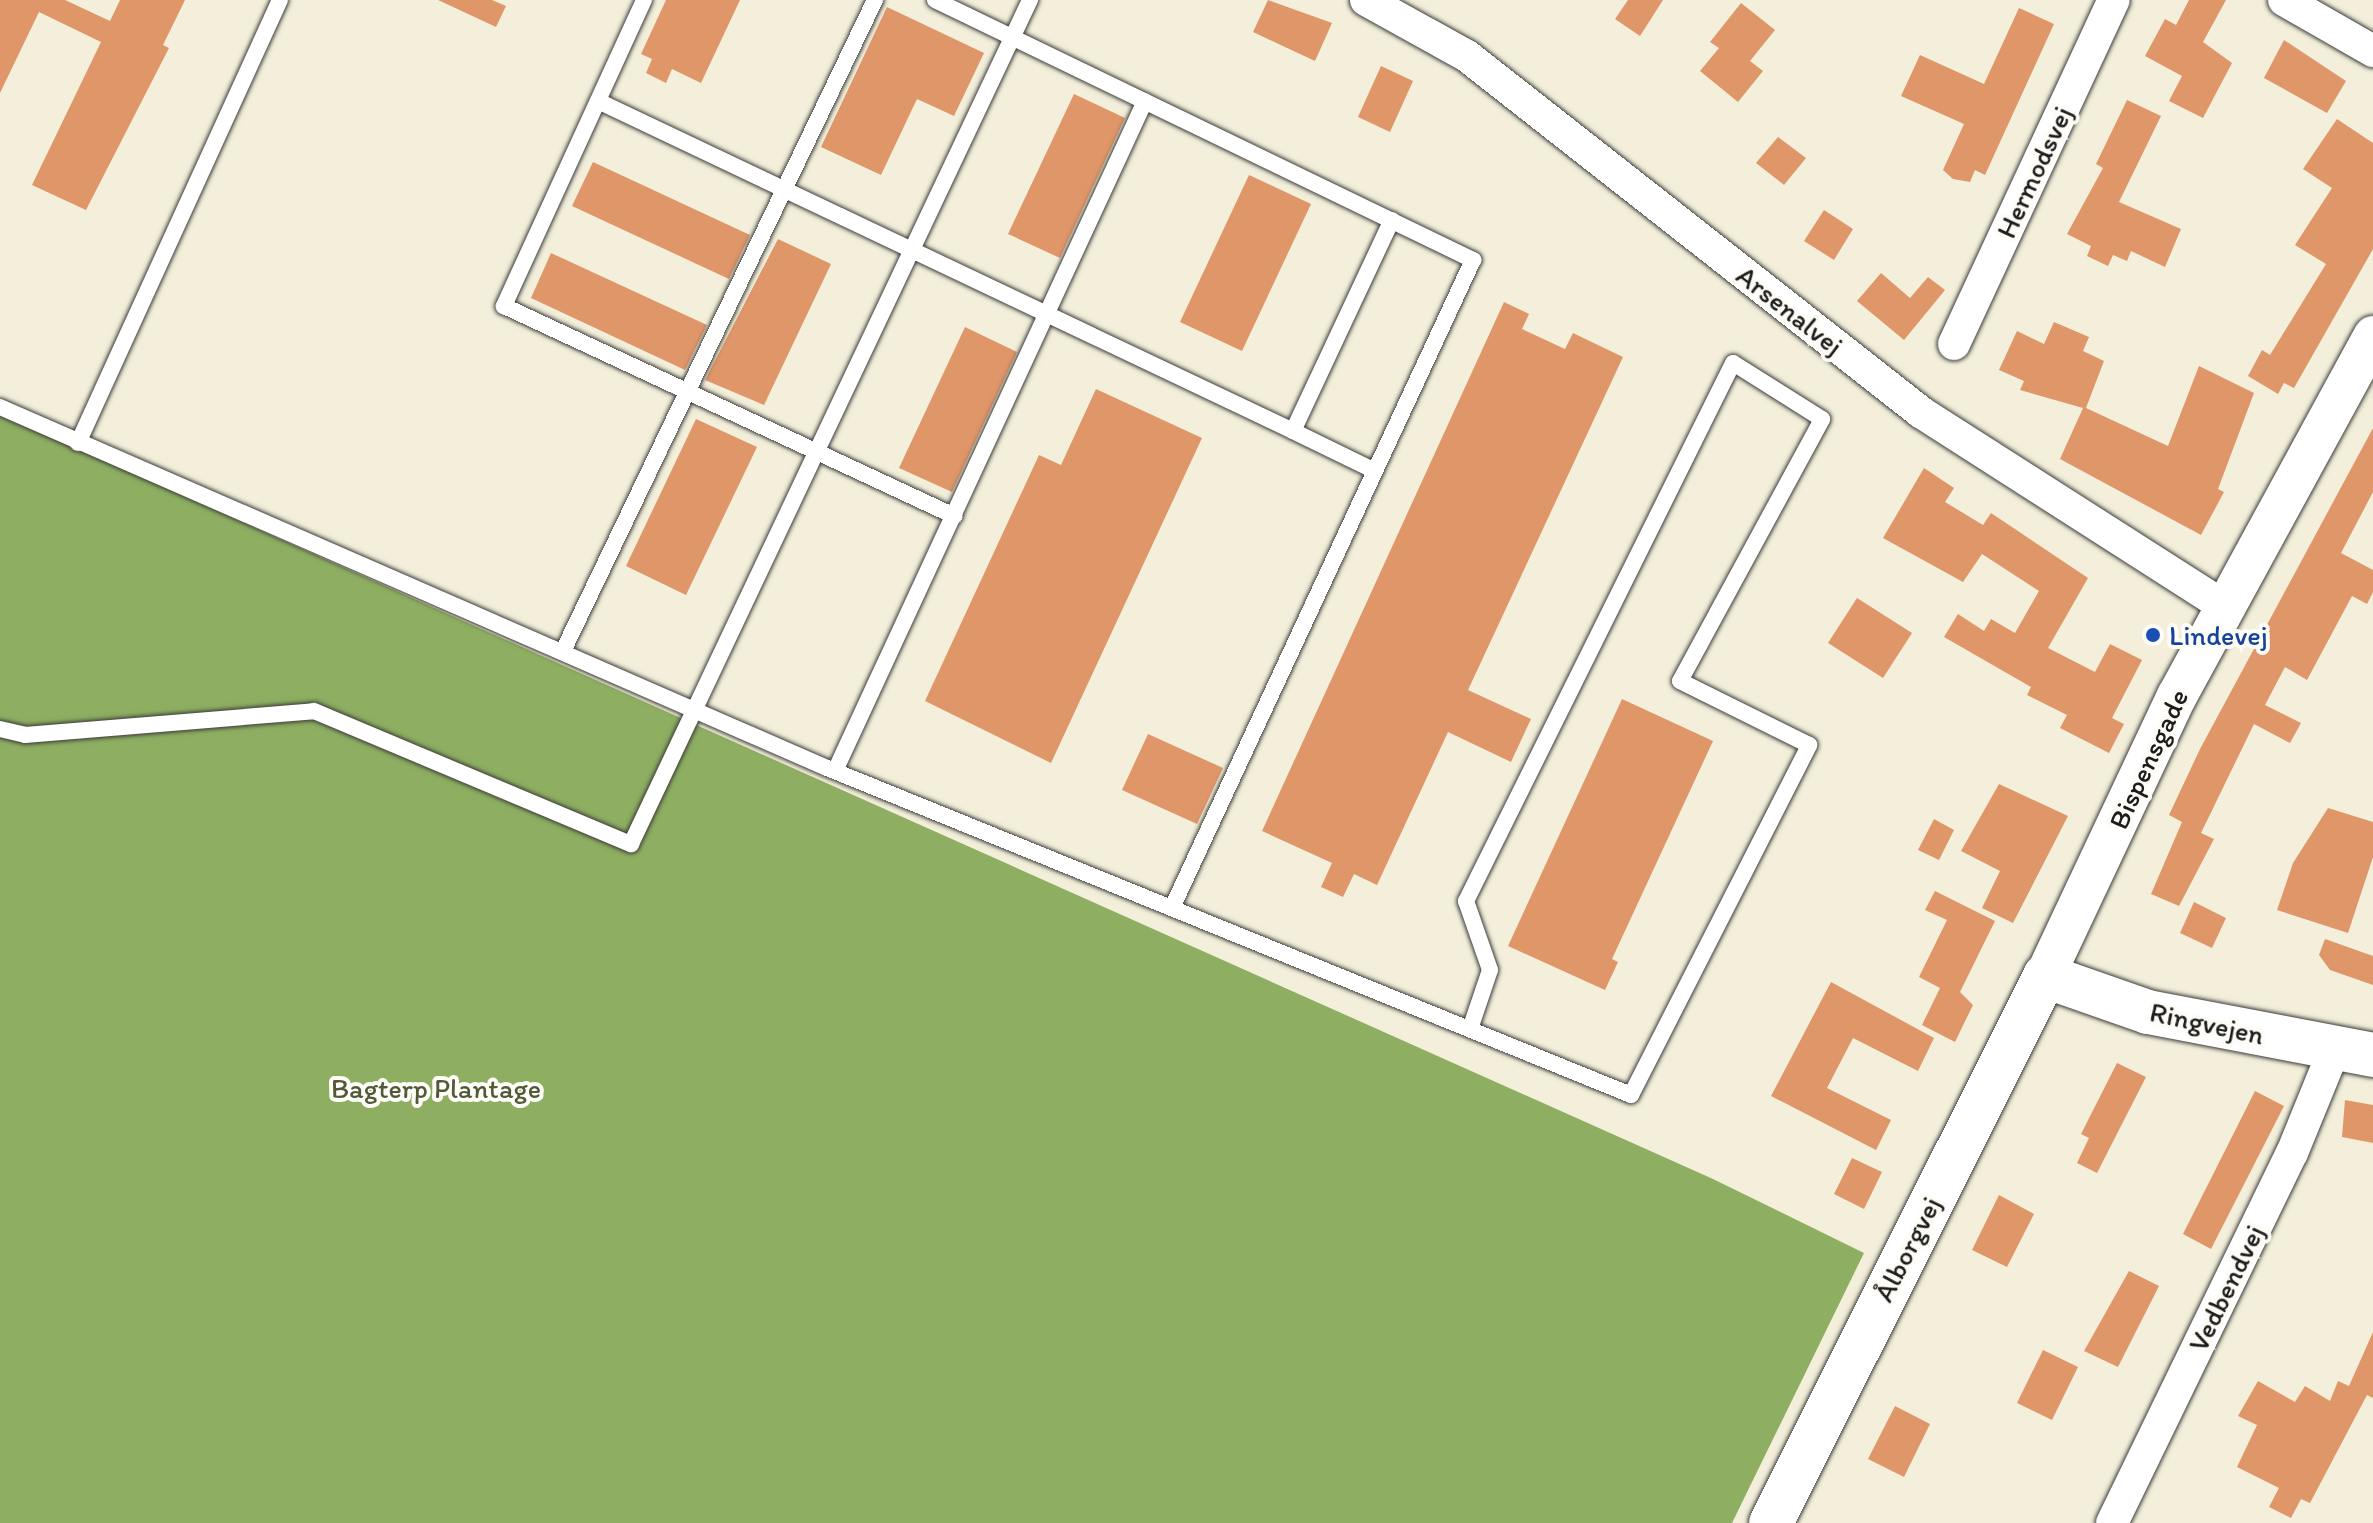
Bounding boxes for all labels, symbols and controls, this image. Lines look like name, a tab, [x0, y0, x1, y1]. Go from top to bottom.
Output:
street label: Hermodsvej	[1989, 101, 2079, 243]
street label: Arsenalvej	[1730, 258, 1850, 362]
place label: Lindevej	[2169, 618, 2268, 652]
marker: Lindevej	[2144, 626, 2162, 644]
street label: Bispensgade	[2101, 684, 2195, 834]
street label: Ringvejen	[2147, 995, 2267, 1051]
park label: Bagterp Plantage	[332, 1071, 540, 1105]
street label: Ålborgvej	[1866, 1191, 1948, 1307]
street label: Vedbendvej	[2181, 1219, 2271, 1357]

